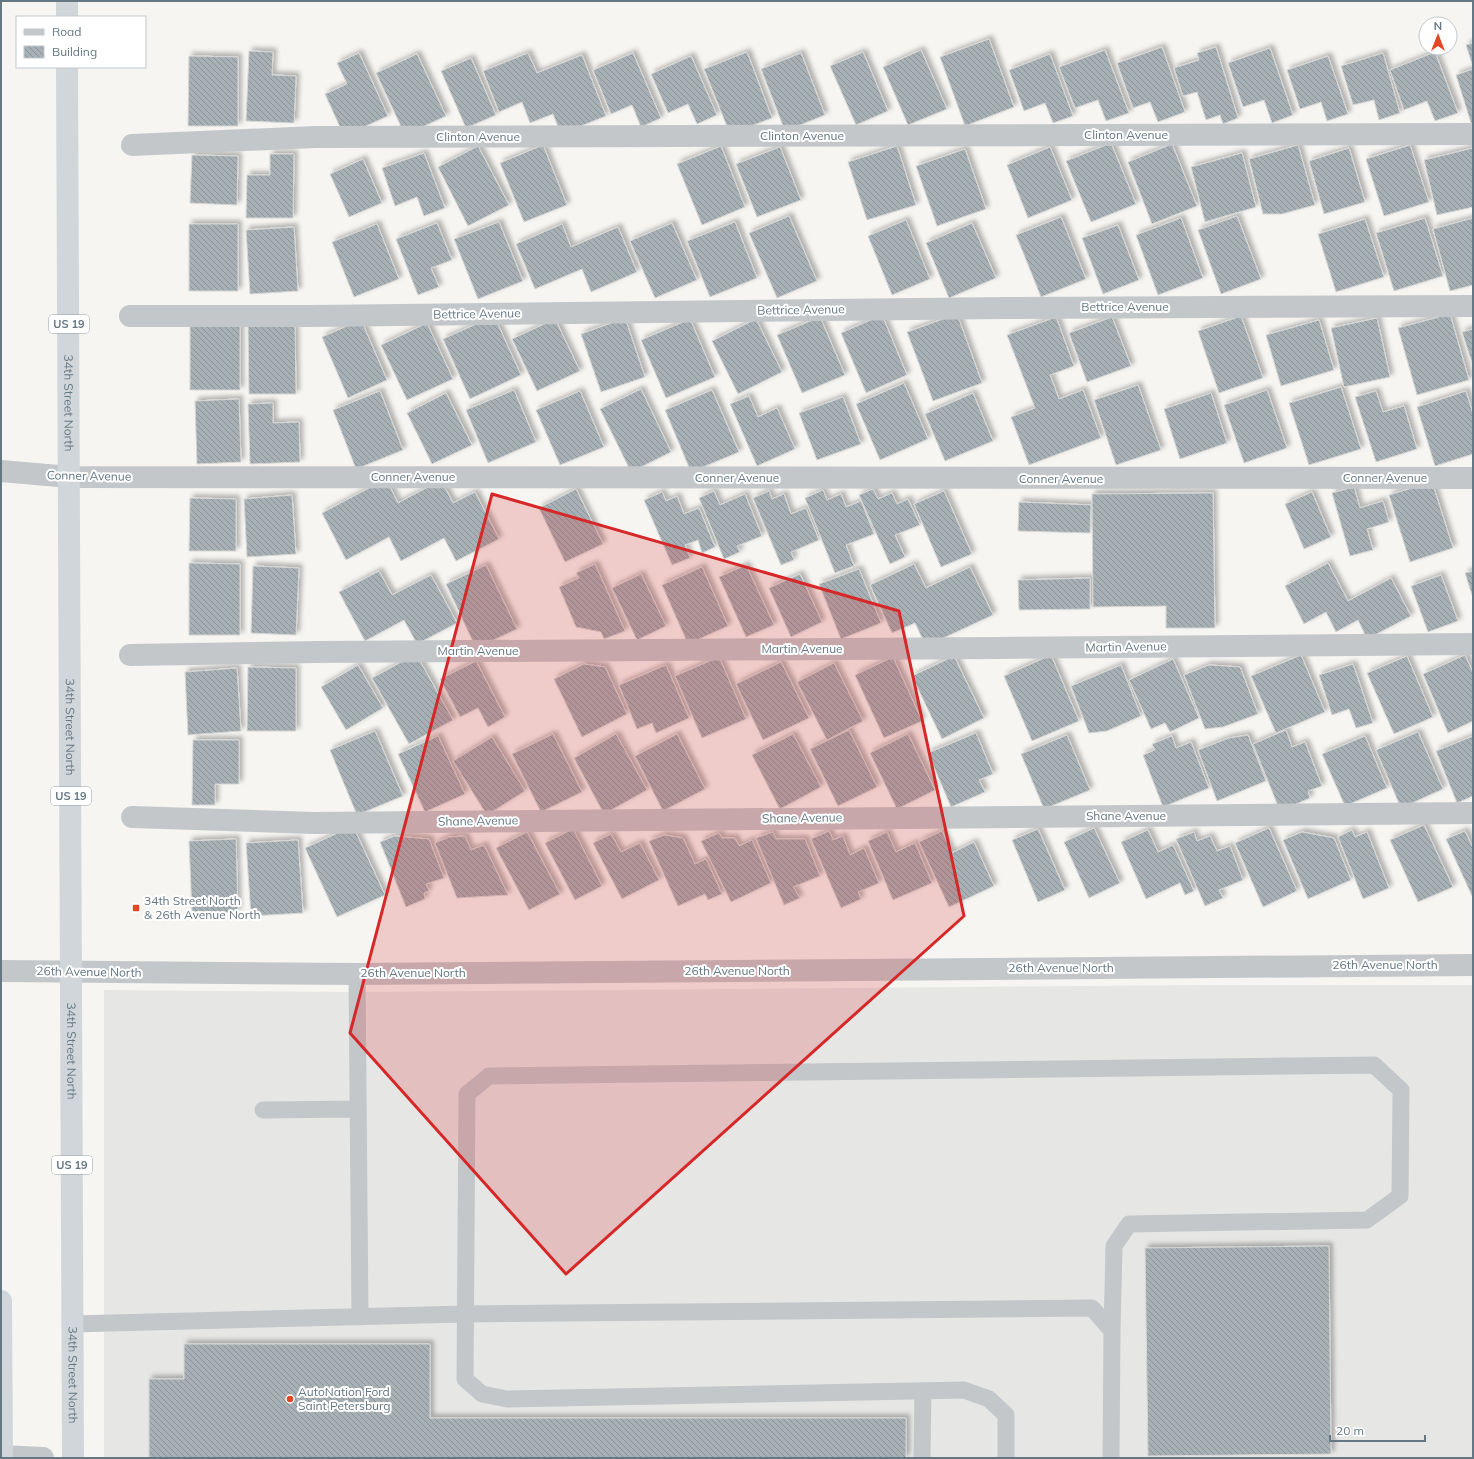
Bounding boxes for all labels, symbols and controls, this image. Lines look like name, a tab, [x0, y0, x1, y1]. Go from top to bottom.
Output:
legend	[16, 16, 146, 68]
north arrow	[1418, 16, 1458, 56]
text: N	[1434, 19, 1442, 33]
text: Road	[52, 24, 81, 39]
text: Building	[52, 44, 97, 59]
street label: Clinton Avenue	[1084, 127, 1168, 142]
street label: Clinton Avenue	[760, 128, 844, 143]
street label: Clinton Avenue	[436, 129, 520, 144]
street label: Bettrice Avenue	[1081, 299, 1169, 314]
street label: Bettrice Avenue	[757, 301, 845, 318]
street label: Bettrice Avenue	[433, 305, 521, 322]
road number: US 19	[49, 315, 89, 333]
street label: 34th Street North	[61, 355, 77, 451]
street label: Conner Avenue	[47, 467, 131, 484]
street label: Conner Avenue	[371, 469, 455, 484]
street label: Conner Avenue	[695, 470, 779, 485]
street label: Conner Avenue	[1343, 470, 1427, 485]
street label: Conner Avenue	[1019, 471, 1103, 486]
street label: Martin Avenue	[1085, 638, 1167, 655]
street label: Martin Avenue	[761, 641, 843, 656]
street label: Martin Avenue	[437, 643, 519, 658]
street label: 34th Street North	[63, 678, 78, 775]
road number: US 19	[51, 787, 91, 805]
street label: Shane Avenue	[1086, 808, 1166, 823]
street label: Shane Avenue	[762, 809, 842, 826]
street label: Shane Avenue	[438, 812, 518, 829]
place label: 34th Street North & 26th Avenue North	[144, 893, 261, 922]
marker: 34th Street North & 26th Avenue North	[131, 903, 141, 913]
street label: 26th Avenue North	[1332, 957, 1438, 972]
street label: 26th Avenue North	[1008, 960, 1114, 975]
street label: 26th Avenue North	[36, 963, 142, 980]
street label: 26th Avenue North	[684, 963, 790, 978]
street label: 26th Avenue North	[360, 965, 466, 980]
street label: 34th Street North	[64, 1002, 79, 1099]
road number: US 19	[52, 1156, 92, 1174]
street label: 34th Street North	[65, 1326, 81, 1423]
place label: AutoNation Ford Saint Petersburg	[298, 1384, 391, 1413]
marker: AutoNation Ford Saint Petersburg	[285, 1394, 295, 1404]
scale bar	[1330, 1417, 1425, 1443]
text: 20 m	[1336, 1423, 1364, 1438]

